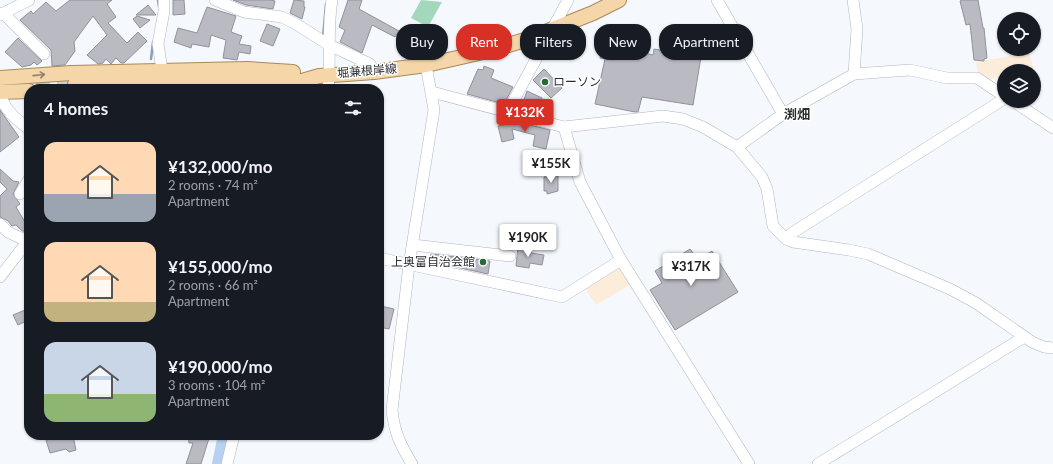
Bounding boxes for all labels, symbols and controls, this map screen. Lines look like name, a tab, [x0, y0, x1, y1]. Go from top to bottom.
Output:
map controls	[997, 12, 1041, 108]
button: locate	[997, 12, 1041, 56]
chip: Buy	[396, 24, 448, 60]
chip: Rent	[456, 24, 512, 60]
chip: Filters	[520, 24, 586, 60]
chip: New	[594, 24, 651, 60]
chip: Apartment	[659, 24, 753, 60]
street label: 堀兼根岸線	[336, 60, 398, 81]
button: layers	[997, 64, 1041, 108]
one-way arrow	[32, 72, 45, 79]
place label: ローソン	[553, 74, 601, 89]
marker: ローソン	[540, 77, 550, 87]
icon: filters	[342, 97, 364, 119]
text: 4 homes	[44, 98, 108, 119]
pin: ¥132K	[497, 99, 553, 133]
text: ¥132K	[505, 104, 545, 120]
district label: 渕畑	[784, 106, 810, 122]
pin: ¥155K	[523, 150, 579, 184]
text: ¥155K	[531, 155, 571, 171]
text: ¥132,000/mo	[168, 156, 272, 177]
icon: home	[76, 158, 124, 206]
text: 2 rooms · 74 m²	[168, 177, 258, 193]
text: Apartment	[168, 193, 229, 209]
pin: ¥190K	[500, 224, 556, 258]
text: ¥190K	[508, 229, 548, 245]
pin: ¥317K	[663, 253, 719, 287]
place label: 上奥富自治会館	[391, 254, 475, 269]
text: ¥155,000/mo	[168, 256, 272, 277]
marker: 上奥富自治会館	[478, 257, 488, 267]
icon: home	[76, 258, 124, 306]
text: ¥317K	[671, 258, 711, 274]
text: 2 rooms · 66 m²	[168, 277, 258, 293]
text: Apartment	[168, 293, 229, 309]
text: ¥190,000/mo	[168, 356, 272, 377]
icon: home	[76, 358, 124, 406]
text: 3 rooms · 104 m²	[168, 377, 265, 393]
text: Apartment	[168, 393, 229, 409]

